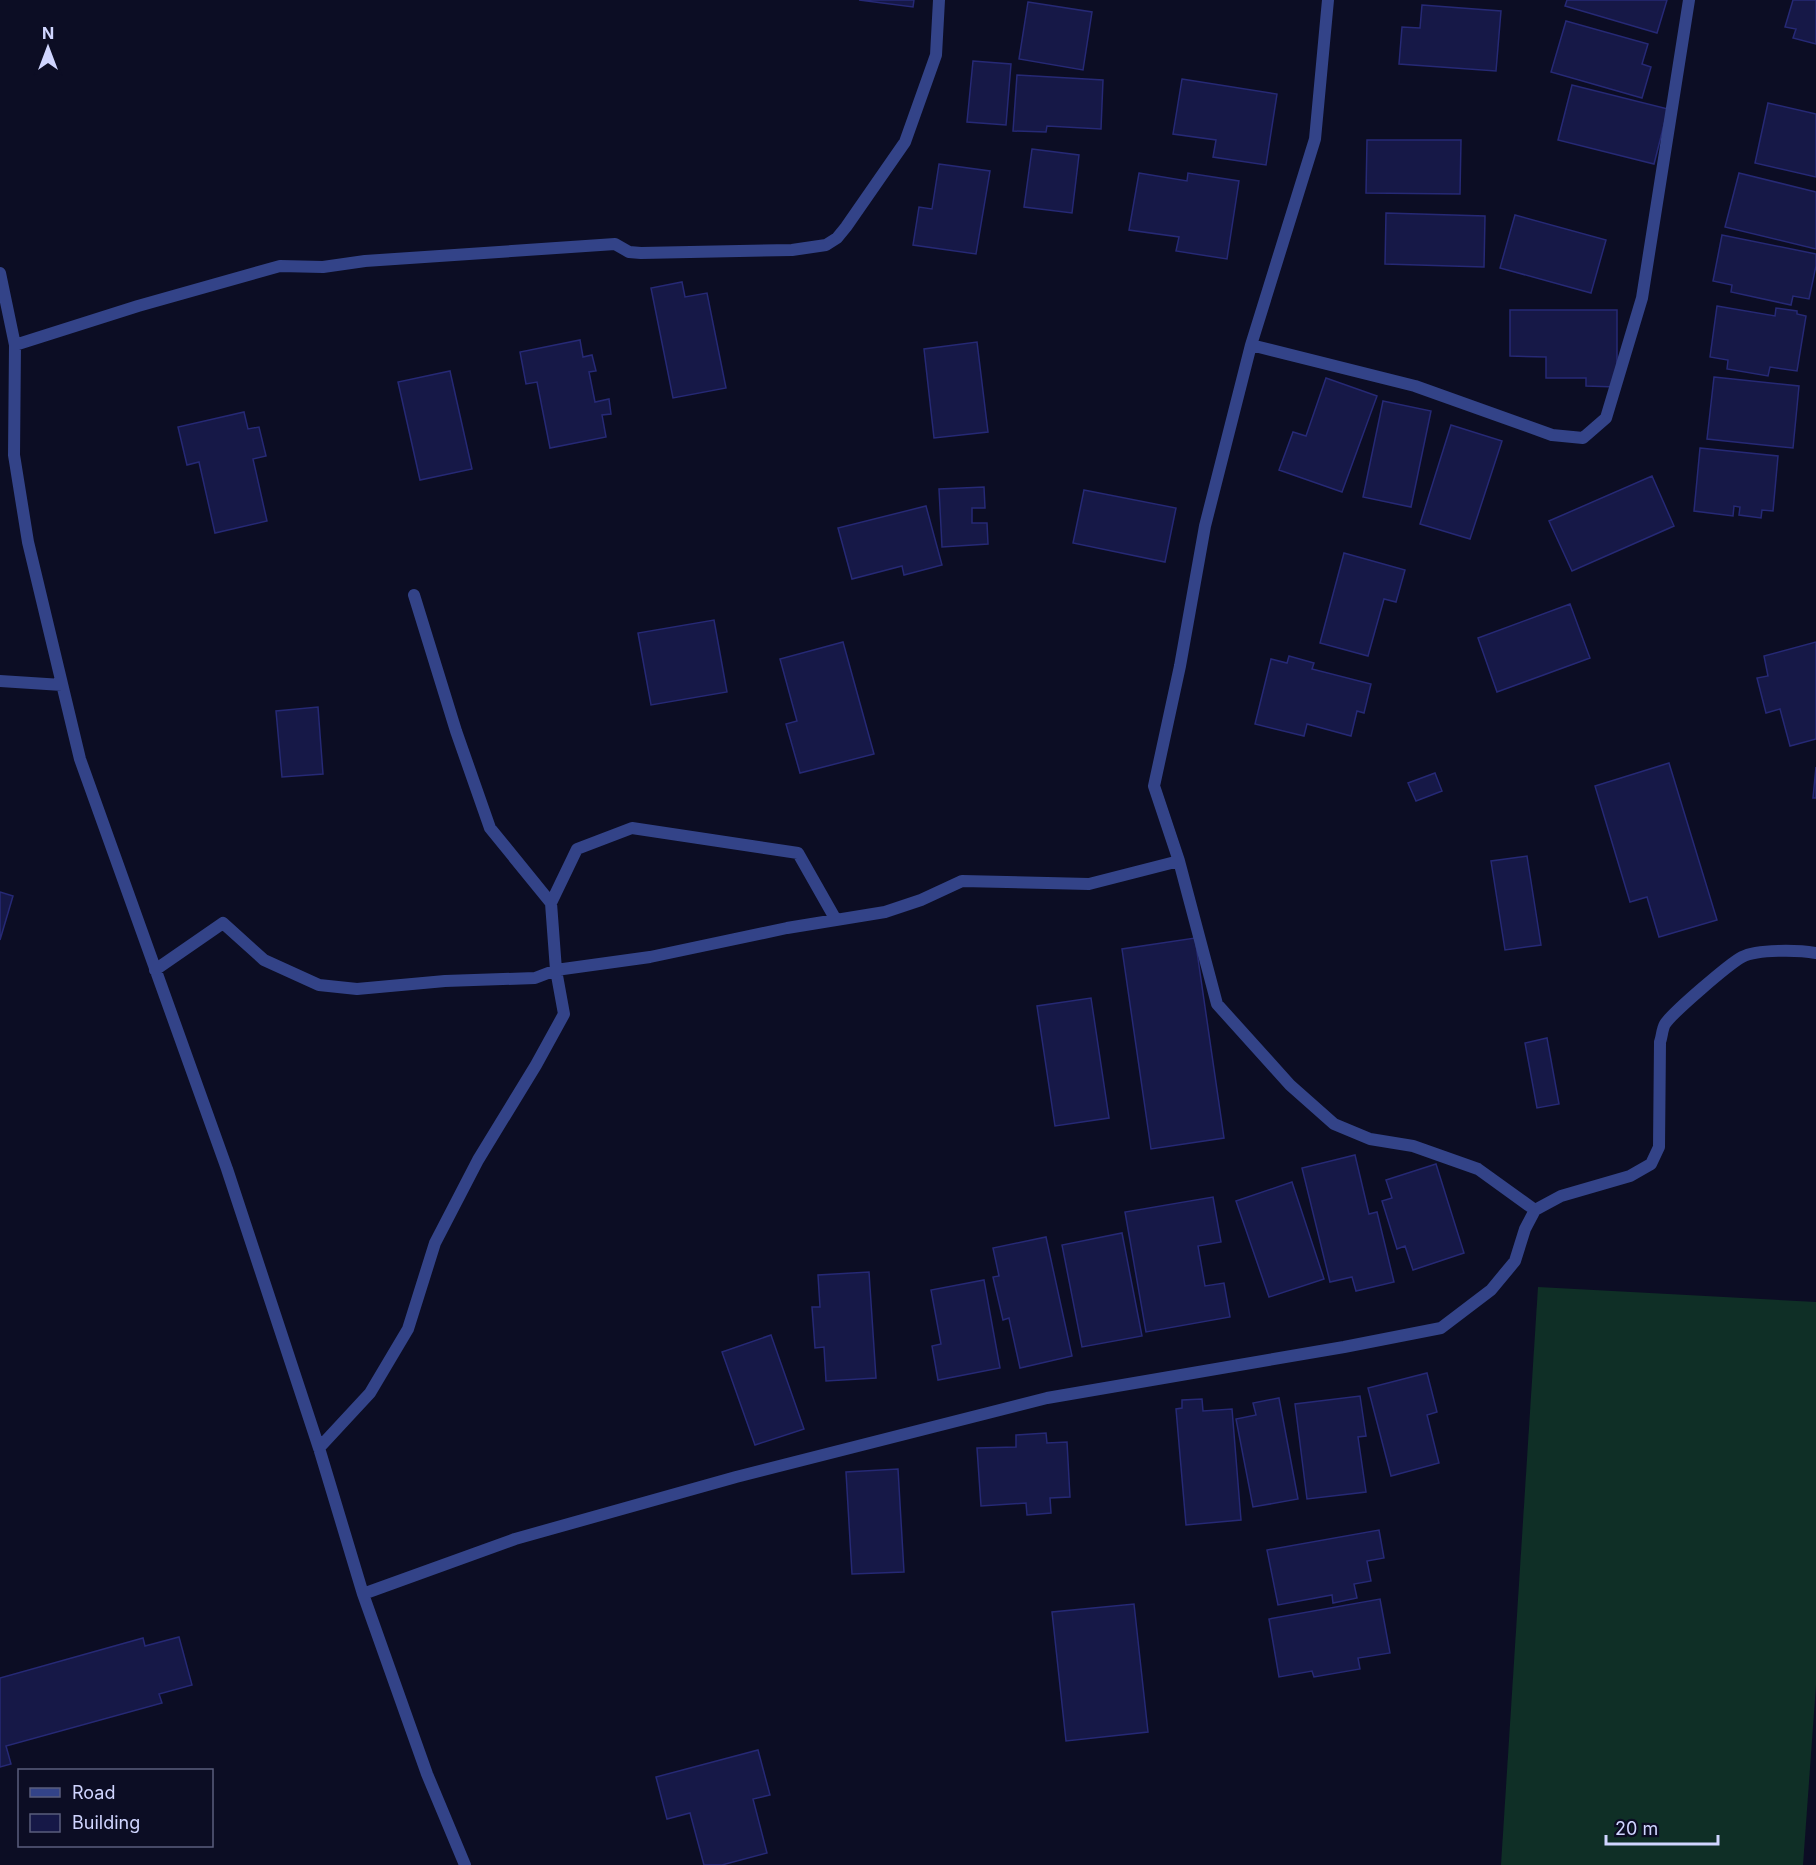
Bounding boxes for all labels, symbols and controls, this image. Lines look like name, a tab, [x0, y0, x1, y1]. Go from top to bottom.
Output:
north arrow	[18, 18, 78, 78]
text: N	[42, 23, 54, 43]
legend	[18, 1769, 213, 1847]
text: Road	[72, 1782, 115, 1803]
scale bar	[1606, 1808, 1718, 1846]
text: Building	[72, 1812, 140, 1833]
text: 20 m	[1615, 1818, 1658, 1839]

